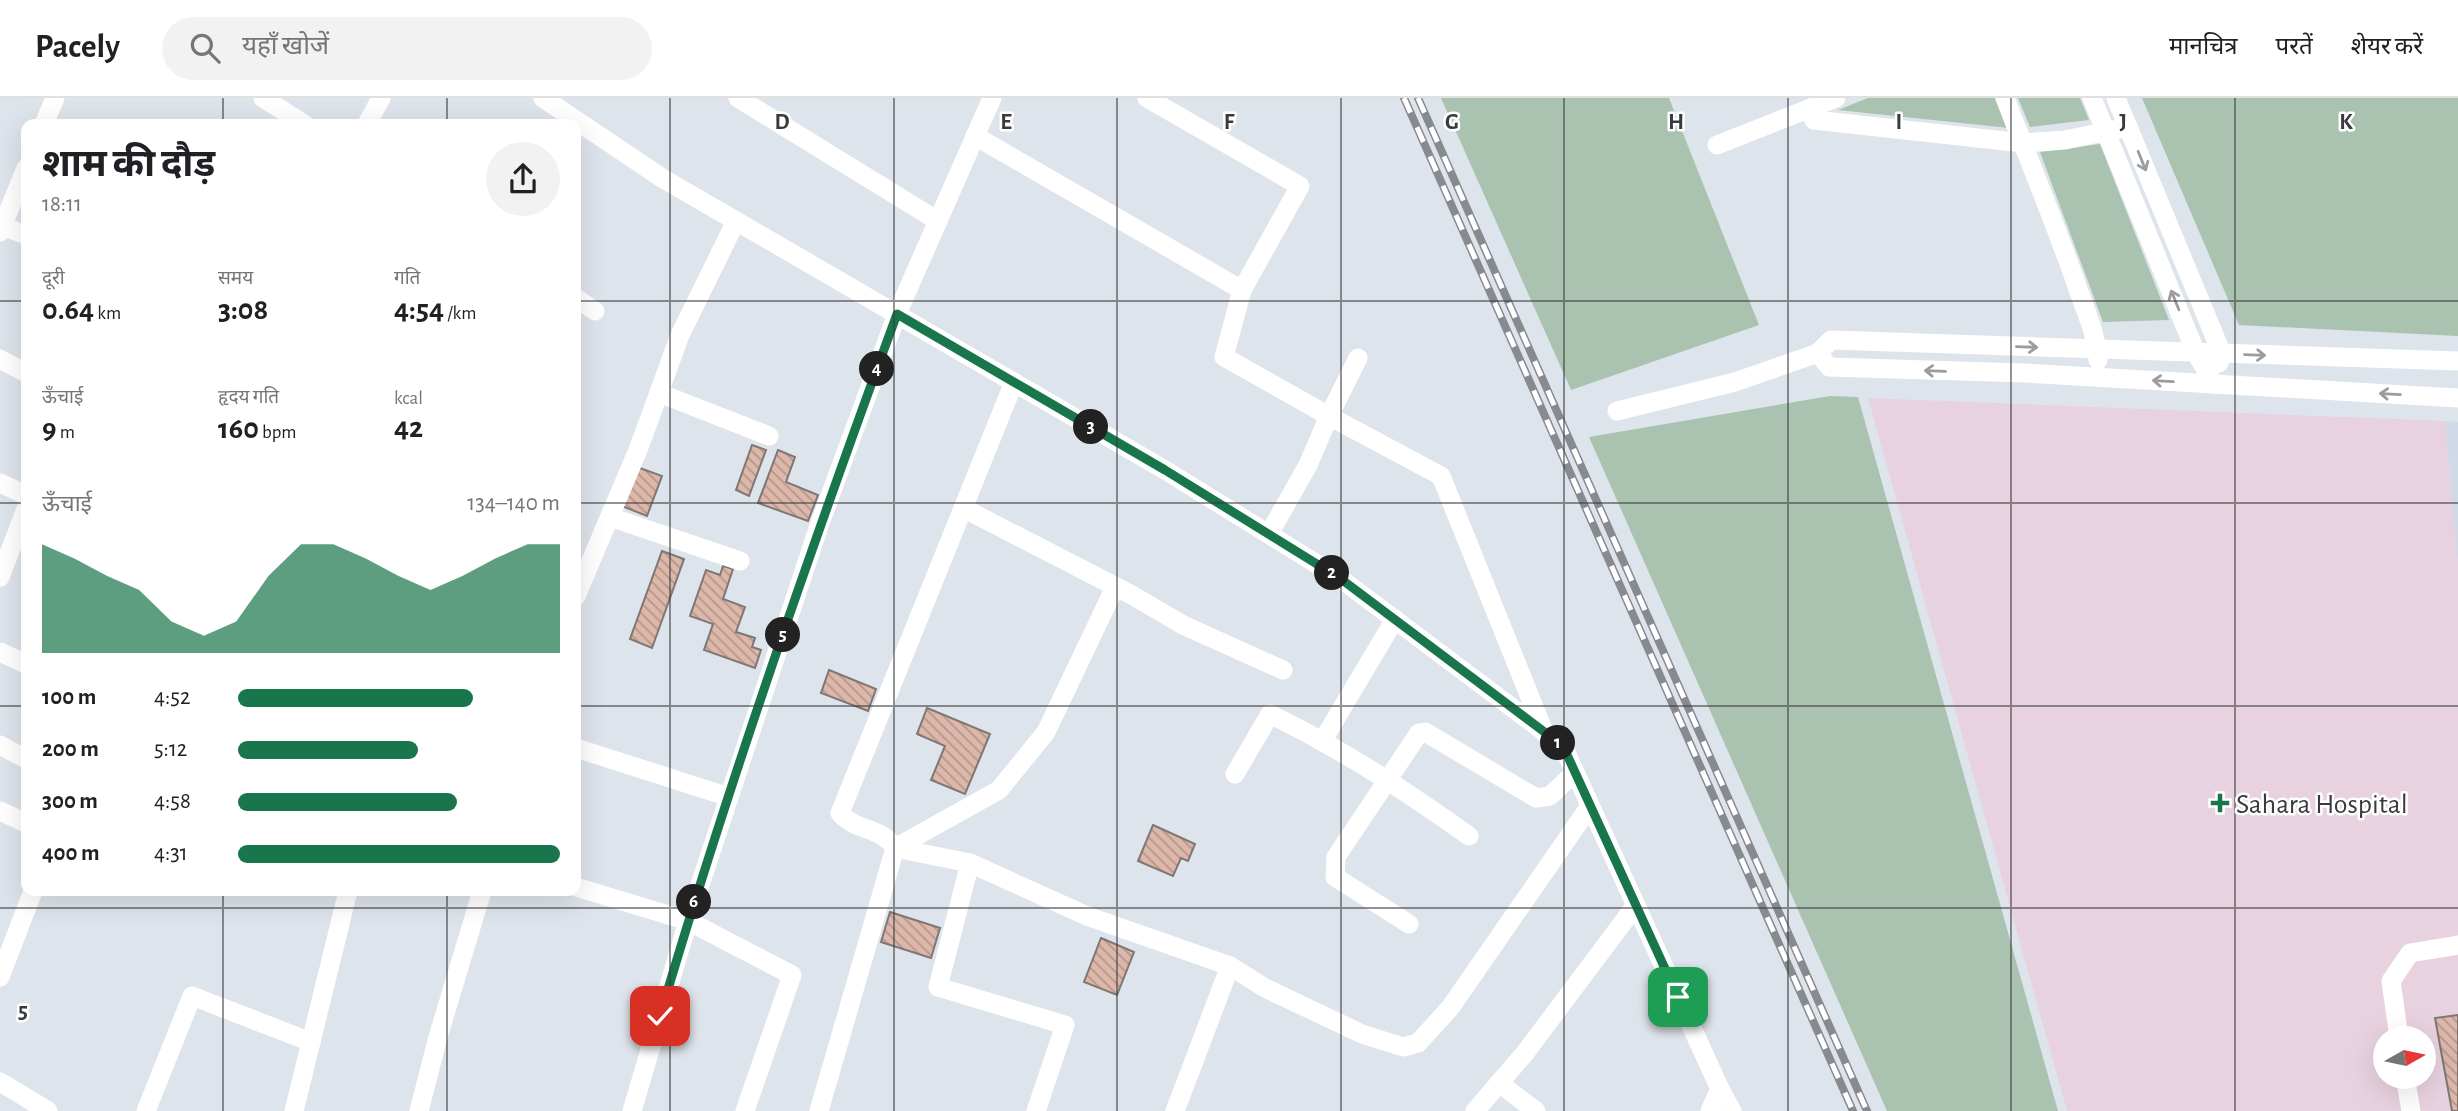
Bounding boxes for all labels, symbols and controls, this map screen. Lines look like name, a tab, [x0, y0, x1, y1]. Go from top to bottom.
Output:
search box	[162, 17, 652, 80]
icon: search	[186, 29, 224, 67]
text: Pacely	[35, 31, 120, 64]
text: यहाँ खोजें	[242, 33, 329, 59]
text: मानचित्र	[2169, 35, 2238, 59]
text: परतें	[2276, 35, 2313, 59]
text: शेयर करें	[2351, 35, 2423, 59]
text: D	[774, 111, 790, 134]
text: E	[1000, 111, 1012, 134]
text: F	[1224, 111, 1235, 134]
text: G	[1445, 111, 1459, 134]
text: H	[1668, 111, 1684, 134]
text: I	[1896, 111, 1902, 134]
text: J	[2119, 111, 2127, 134]
text: K	[2339, 111, 2353, 134]
button: share	[486, 142, 560, 216]
text: शाम की दौड़	[42, 146, 215, 184]
one-way arrow	[2137, 150, 2150, 171]
text: 18:11	[42, 193, 82, 216]
text: दूरी	[42, 269, 65, 288]
text: समय	[218, 269, 253, 288]
text: गति	[394, 269, 420, 288]
one-way arrow	[2167, 289, 2180, 311]
text: 0.64	[42, 295, 94, 325]
text: 3:08	[218, 295, 268, 325]
text: 4:54	[394, 295, 444, 325]
text: km	[94, 304, 121, 323]
text: /km	[444, 304, 476, 323]
one-way arrow	[2015, 341, 2038, 354]
one-way arrow	[2243, 348, 2266, 361]
pin: 4	[860, 352, 894, 386]
text: 4	[872, 359, 881, 378]
one-way arrow	[1924, 364, 1947, 377]
one-way arrow	[2152, 374, 2174, 387]
one-way arrow	[2379, 387, 2402, 400]
text: ऊँचाई	[42, 388, 83, 407]
text: हृदय गति	[218, 388, 279, 407]
text: kcal	[394, 389, 423, 408]
pin: 3	[1074, 410, 1108, 444]
text: 42	[394, 413, 423, 443]
text: 9	[42, 414, 57, 444]
text: 160	[218, 414, 259, 444]
text: 3	[1086, 417, 1095, 436]
text: m	[57, 423, 75, 442]
text: bpm	[259, 423, 297, 442]
text: 134–140 m	[467, 492, 560, 515]
text: ऊँचाई	[42, 493, 92, 516]
pin: 2	[1314, 556, 1350, 590]
text: 2	[1327, 563, 1336, 582]
pin: 5	[766, 618, 800, 652]
text: 5	[778, 625, 787, 644]
text: 100 m	[42, 686, 96, 709]
text: 4:52	[154, 686, 190, 709]
pin: 1	[1540, 726, 1576, 760]
text: 1	[1554, 733, 1561, 752]
text: 200 m	[42, 738, 99, 761]
text: 5:12	[154, 738, 187, 761]
text: 300 m	[42, 790, 98, 813]
text: 4:58	[154, 790, 191, 813]
place label: Sahara Hospital	[2236, 791, 2408, 819]
marker: Sahara Hospital	[2210, 793, 2230, 813]
text: 400 m	[42, 842, 100, 865]
text: 4:31	[154, 842, 188, 865]
pin: 6	[676, 884, 712, 920]
text: 6	[689, 892, 698, 911]
pin	[1648, 967, 1708, 1027]
icon: arrive	[1659, 978, 1697, 1016]
pin	[630, 986, 690, 1046]
icon: check	[641, 997, 679, 1035]
text: 5	[18, 1000, 28, 1023]
north arrow	[2373, 1026, 2436, 1088]
map controls	[2373, 1026, 2436, 1089]

